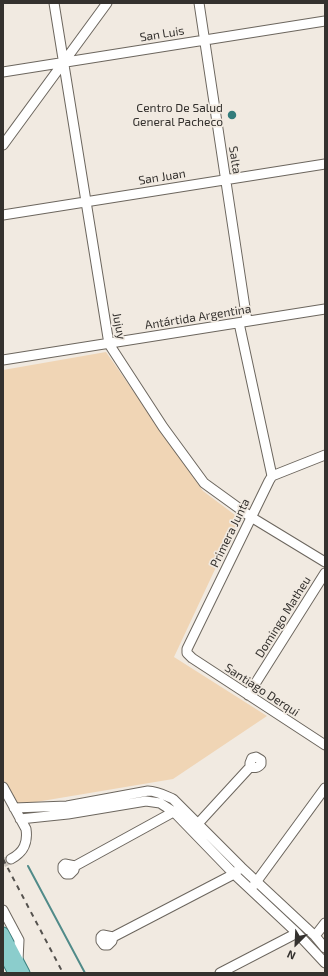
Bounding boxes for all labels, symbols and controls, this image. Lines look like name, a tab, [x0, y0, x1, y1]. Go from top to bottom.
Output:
street label: San Luis	[139, 23, 185, 45]
place label: Centro De Salud General Pacheco	[132, 101, 223, 129]
marker: Centro De Salud General Pacheco	[226, 109, 238, 121]
street label: Salta	[226, 145, 244, 175]
street label: San Juan	[137, 166, 187, 188]
street label: Antártida Argentina	[144, 301, 252, 333]
street label: Jujuy	[109, 311, 129, 341]
street label: Primera Junta	[207, 496, 253, 570]
street label: Domingo Matheu	[252, 574, 314, 660]
street label: Santiago Derqui	[222, 660, 302, 720]
north arrow	[276, 924, 316, 964]
text: N	[285, 948, 297, 963]

